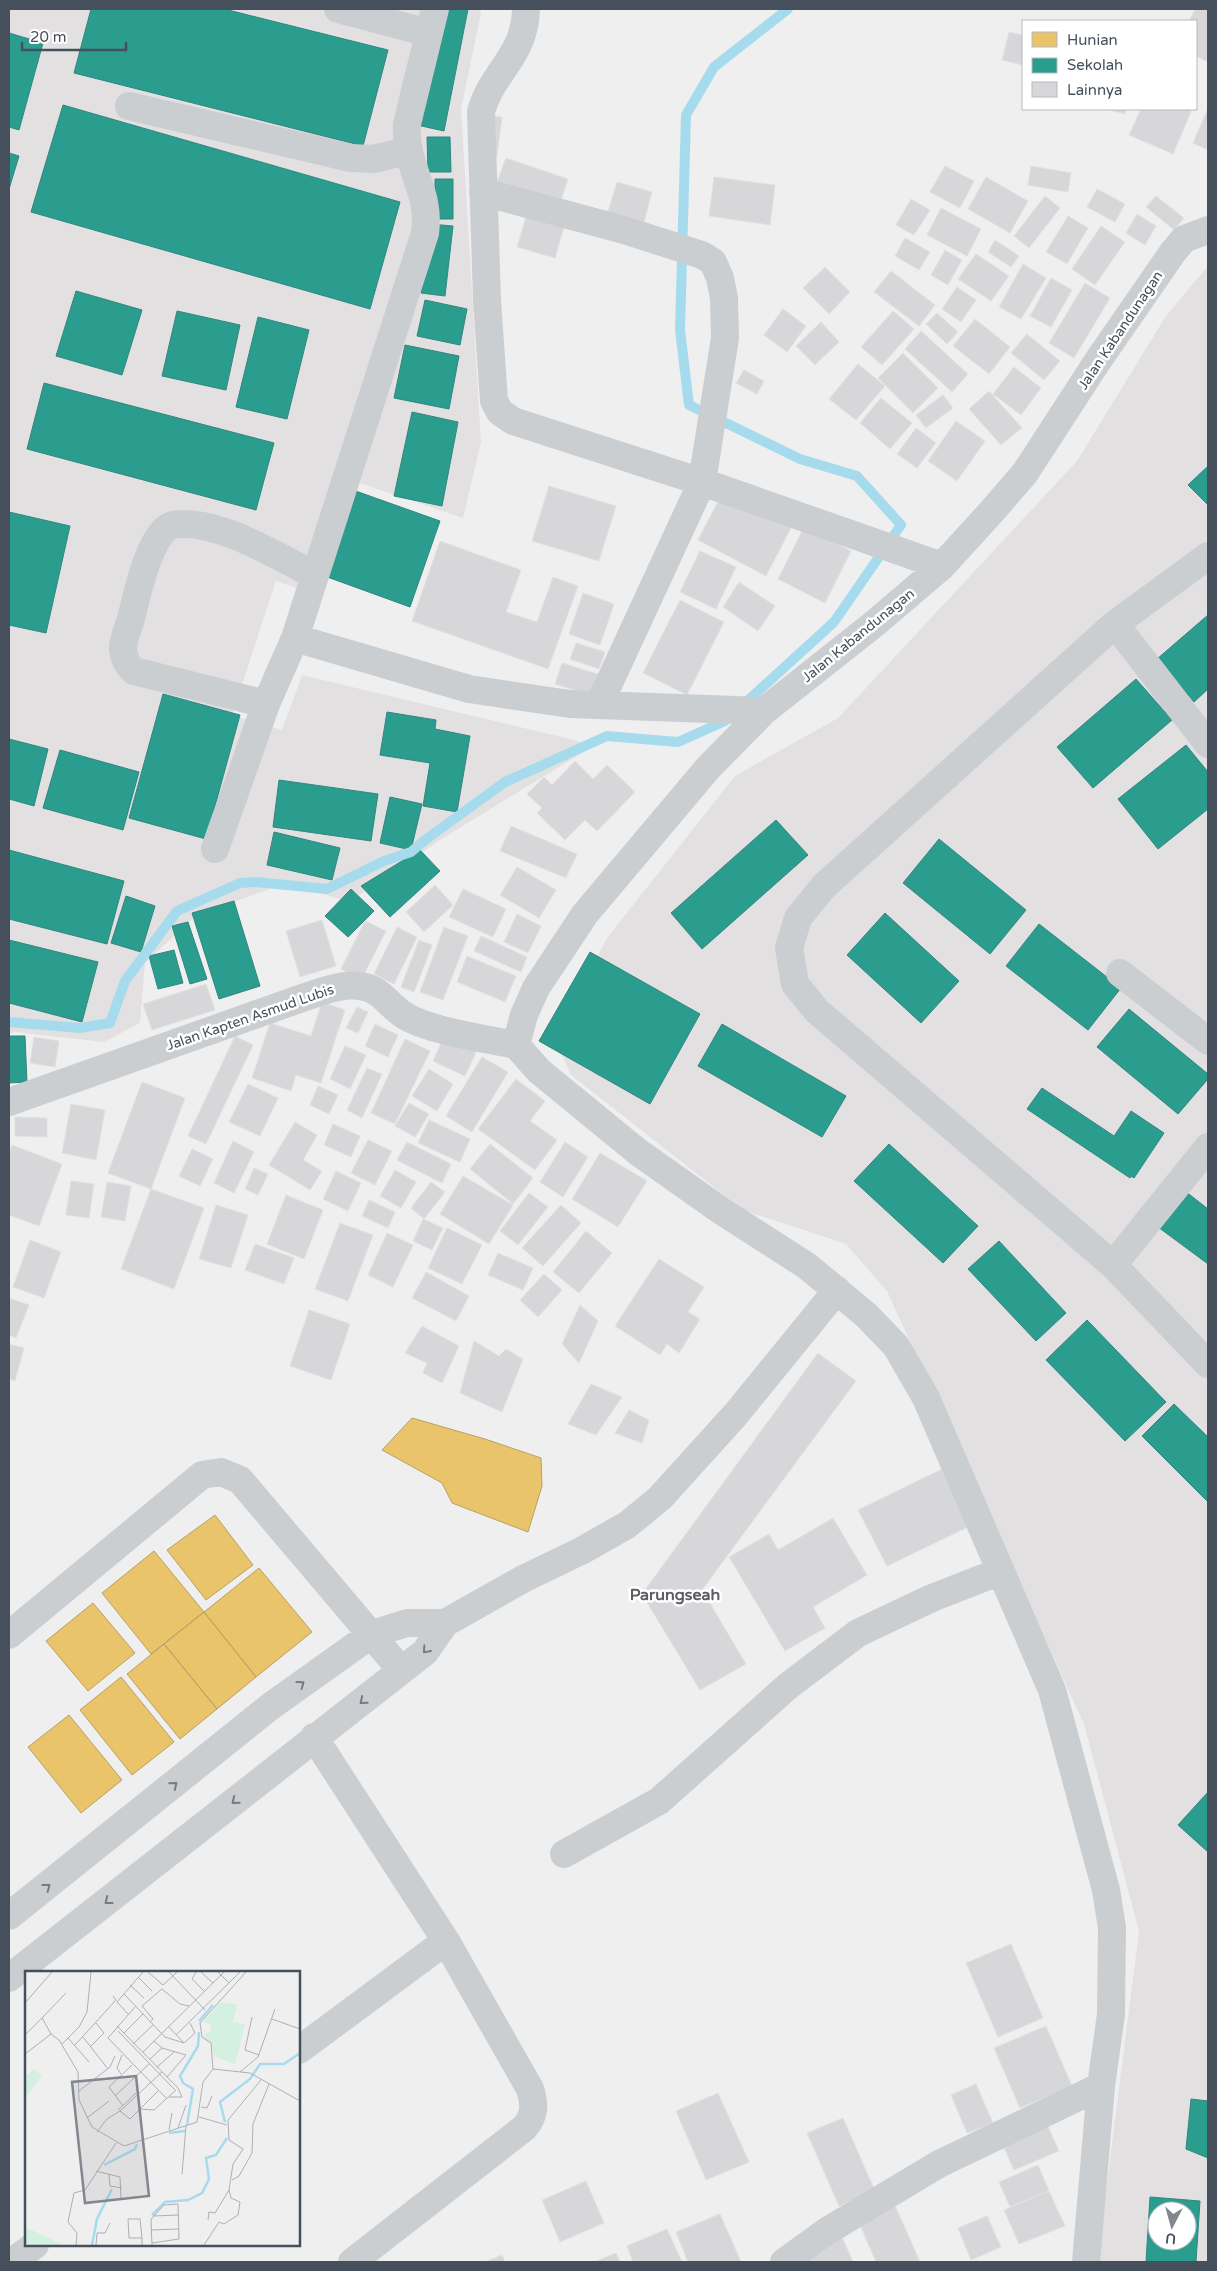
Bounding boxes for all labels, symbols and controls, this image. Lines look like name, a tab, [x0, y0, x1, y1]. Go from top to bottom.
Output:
scale bar	[22, 20, 126, 52]
legend	[1022, 20, 1197, 110]
text: 20 m	[30, 28, 67, 46]
text: Hunian	[1067, 31, 1118, 49]
text: Sekolah	[1067, 56, 1123, 74]
text: Lainnya	[1067, 81, 1122, 99]
street label: Jalan Kabandunagan	[1074, 268, 1166, 393]
street label: Jalan Kabandunagan	[799, 585, 918, 686]
street label: Jalan Kapten Asmud Lubis	[164, 981, 336, 1054]
district label: Parungseah	[630, 1585, 720, 1605]
one-way arrow	[423, 1644, 432, 1653]
one-way arrow	[296, 1681, 305, 1690]
one-way arrow	[360, 1695, 369, 1704]
one-way arrow	[168, 1782, 177, 1790]
one-way arrow	[232, 1795, 241, 1804]
one-way arrow	[42, 1884, 51, 1893]
one-way arrow	[105, 1896, 114, 1904]
inset map	[25, 1971, 300, 2246]
north arrow	[1147, 2201, 1197, 2251]
text: U	[1165, 2229, 1177, 2247]

